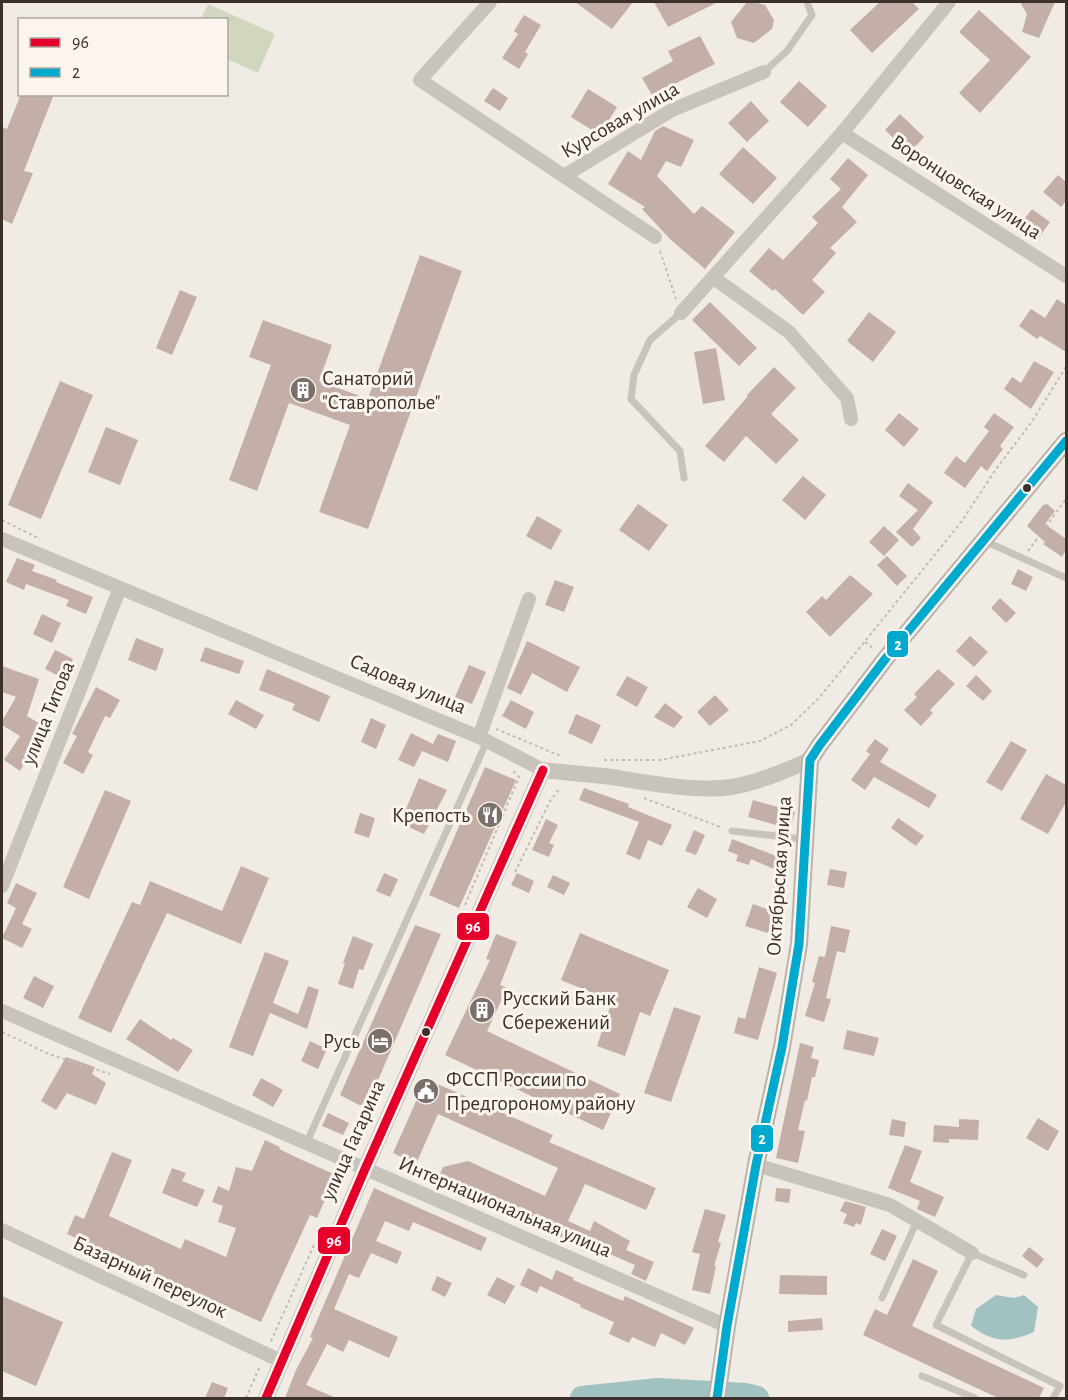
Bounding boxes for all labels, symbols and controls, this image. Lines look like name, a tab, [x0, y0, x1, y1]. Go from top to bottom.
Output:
legend	[18, 18, 228, 96]
text: 96	[72, 34, 89, 52]
text: 2	[72, 64, 80, 82]
street label: Курсовая улица	[558, 78, 683, 162]
street label: Воронцовская улица	[887, 131, 1045, 244]
place label: Санаторий "Ставрополье"	[322, 368, 441, 413]
building icon: Санаторий "Ставрополье"	[288, 375, 318, 405]
unlabelled marker	[1021, 482, 1033, 494]
line badge: 2	[886, 630, 909, 658]
text: 2	[894, 637, 902, 653]
street label: Садовая улица	[347, 650, 470, 718]
street label: улица Титова	[17, 658, 78, 769]
street label: Октябрьская улица	[763, 795, 795, 957]
restaurant icon: Крепость	[475, 800, 505, 830]
place label: Крепость	[392, 805, 470, 826]
line badge: 96	[456, 912, 490, 941]
text: 96	[465, 919, 481, 935]
place label: Русский Банк Сбережений	[502, 988, 616, 1033]
building icon: Русский Банк Сбережений	[467, 995, 497, 1025]
hotel icon: Русь	[365, 1026, 395, 1056]
unlabelled marker	[420, 1026, 432, 1038]
place label: Русь	[323, 1031, 360, 1052]
place label: ФССП России по Предгороному району	[446, 1069, 636, 1114]
street label: улица Гагарина	[317, 1076, 389, 1204]
public building icon: ФССП России по Предгороному району	[411, 1076, 441, 1106]
line badge: 2	[750, 1124, 774, 1153]
text: 2	[758, 1131, 766, 1147]
street label: Интернациональная улица	[396, 1153, 615, 1262]
line badge: 96	[317, 1226, 351, 1255]
street label: Базарный переулок	[70, 1232, 231, 1322]
text: 96	[326, 1233, 342, 1249]

